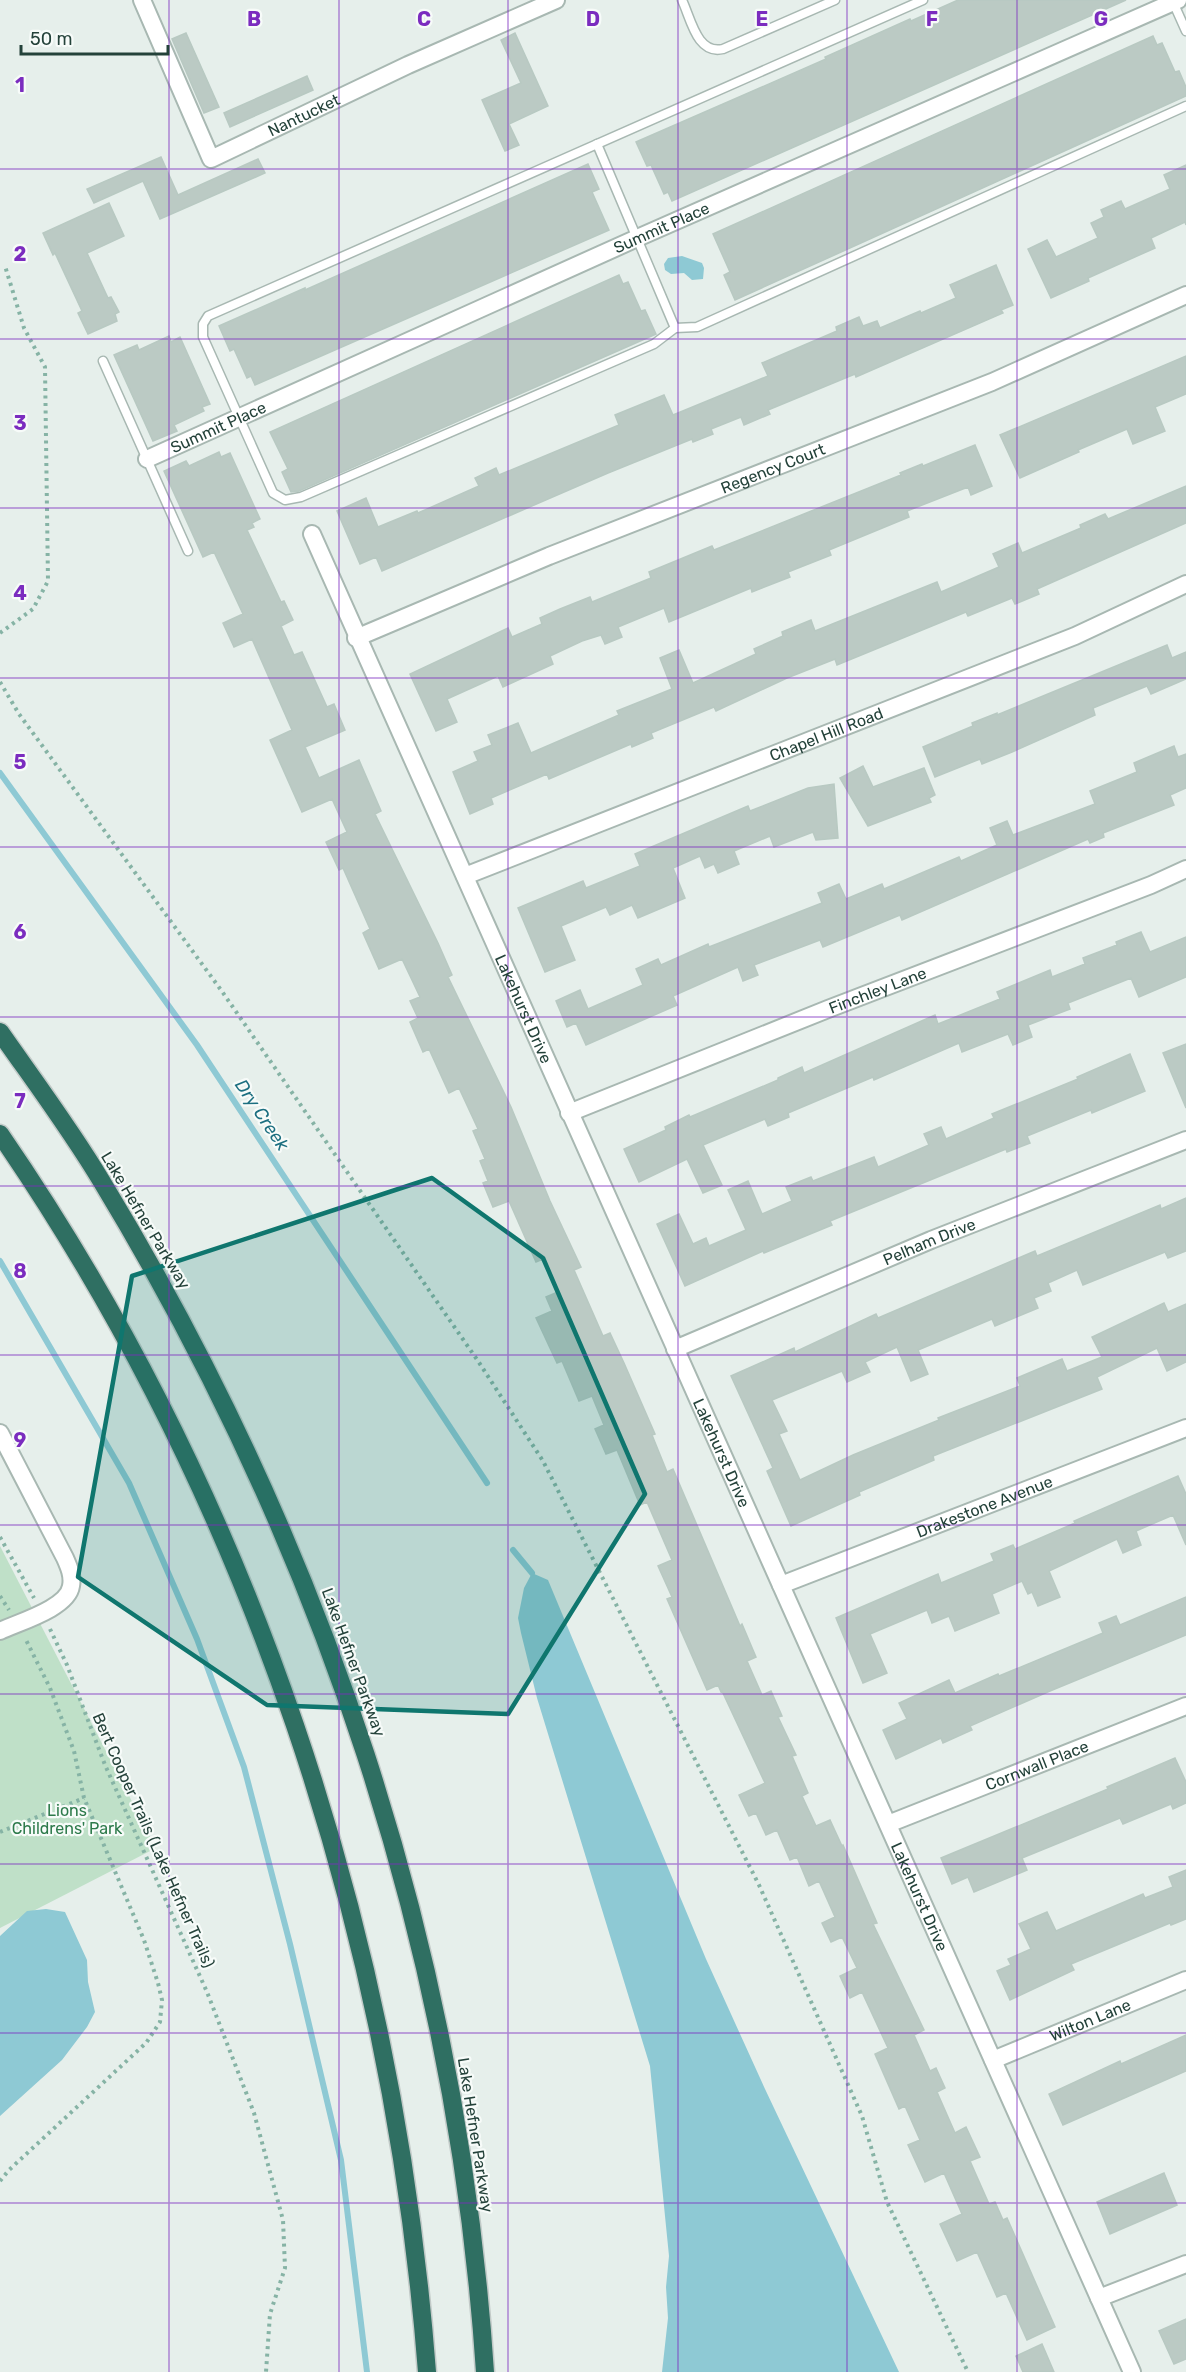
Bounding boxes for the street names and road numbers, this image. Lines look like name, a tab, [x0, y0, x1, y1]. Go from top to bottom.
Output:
street label: Nantucket	[265, 90, 343, 140]
street label: Summit Place	[611, 198, 712, 257]
street label: Summit Place	[167, 398, 269, 457]
street label: Regency Court	[718, 440, 828, 498]
street label: Chapel Hill Road	[767, 704, 886, 765]
street label: Lakehurst Drive	[491, 952, 556, 1066]
street label: Finchley Lane	[826, 963, 929, 1018]
street label: Lake Hefner Parkway	[97, 1148, 194, 1292]
street label: Pelham Drive	[880, 1214, 978, 1269]
street label: Lakehurst Drive	[689, 1396, 754, 1510]
street label: Drakestone Avenue	[914, 1472, 1055, 1542]
street label: Lake Hefner Parkway	[318, 1585, 389, 1739]
street label: Bert Cooper Trails (Lake Hefner Trails)	[89, 1710, 219, 1971]
street label: Cornwall Place	[983, 1737, 1091, 1795]
street label: Lakehurst Drive	[887, 1839, 952, 1954]
street label: Wilton Lane	[1047, 1995, 1134, 2046]
street label: Lake Hefner Parkway	[454, 2056, 497, 2214]

